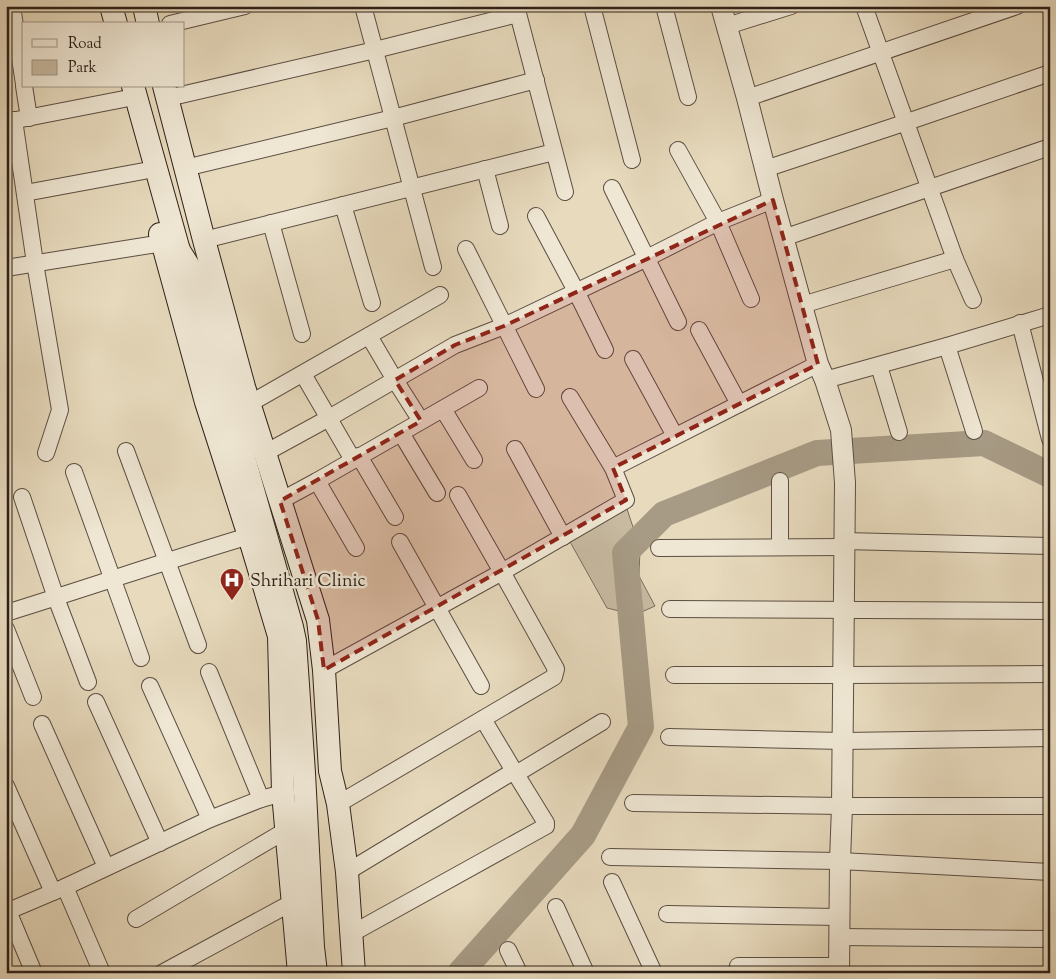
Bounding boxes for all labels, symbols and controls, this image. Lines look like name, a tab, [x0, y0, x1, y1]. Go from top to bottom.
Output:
legend	[22, 22, 185, 88]
text: Road	[68, 34, 102, 55]
text: Park	[68, 58, 97, 79]
hospital icon: Shrihari Clinic	[219, 567, 245, 601]
place label: Shrihari Clinic	[250, 569, 366, 595]

